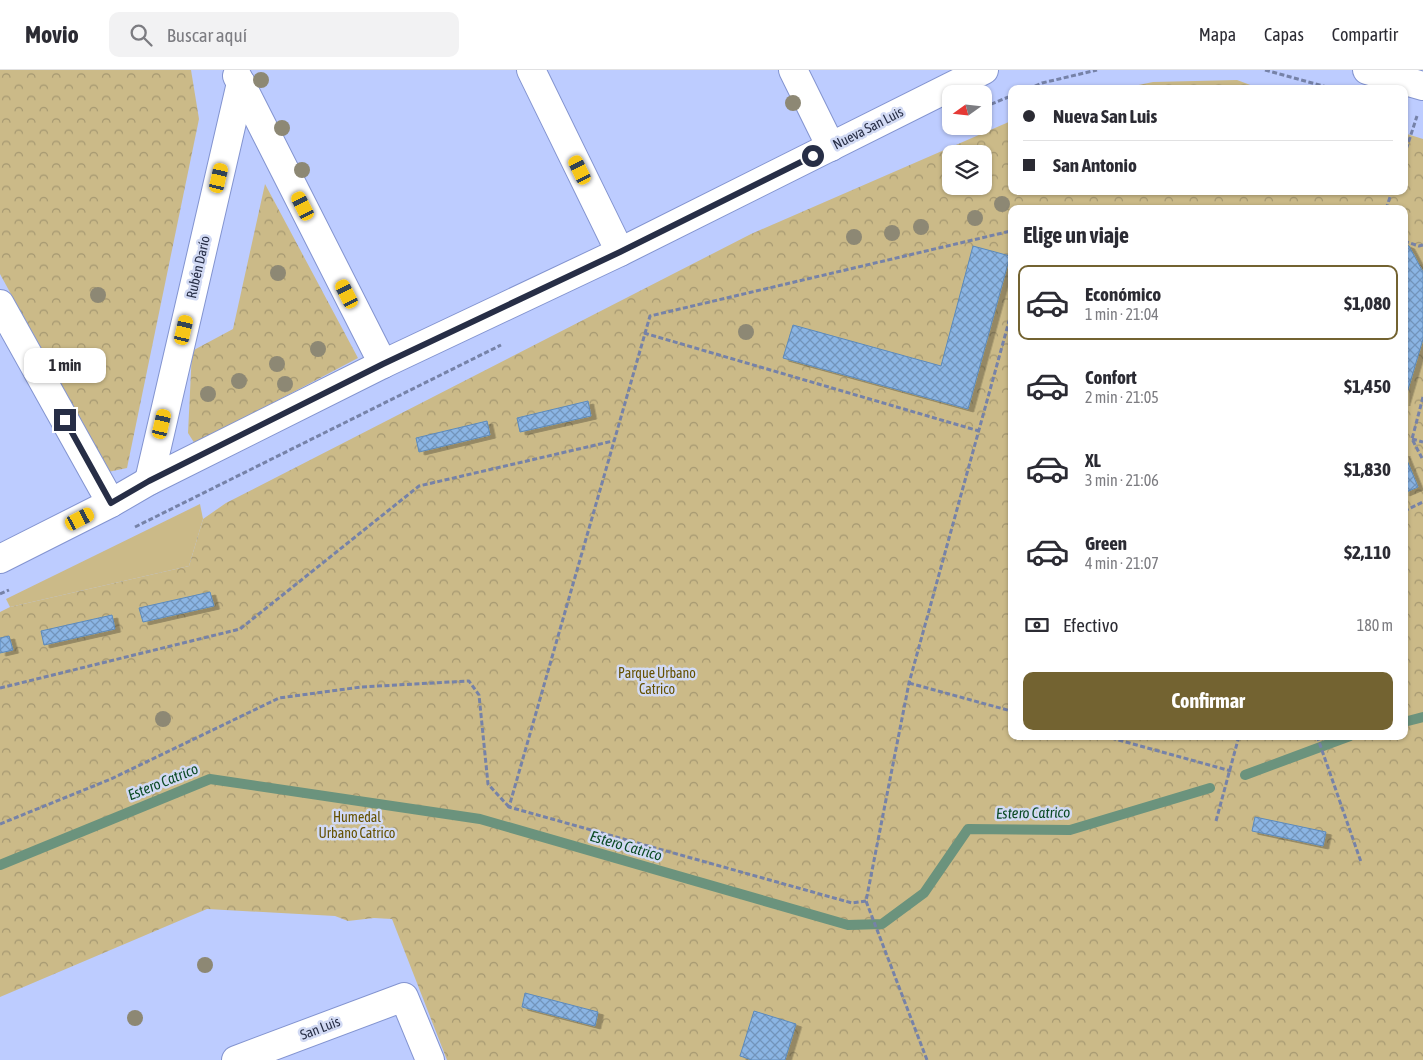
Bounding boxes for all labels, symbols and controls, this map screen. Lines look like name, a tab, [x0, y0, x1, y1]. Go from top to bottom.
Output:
search box	[109, 12, 459, 57]
text: Movio	[25, 21, 79, 48]
icon: search	[127, 21, 155, 49]
text: Buscar aquí	[167, 24, 247, 46]
text: Mapa	[1199, 24, 1236, 45]
text: Capas	[1264, 24, 1304, 45]
text: Compartir	[1332, 24, 1398, 45]
north arrow	[942, 85, 992, 135]
map controls	[942, 85, 992, 195]
street label: Nueva San Luis	[830, 103, 906, 153]
text: Nueva San Luis	[1053, 105, 1157, 127]
route start	[802, 145, 824, 167]
button: layers	[942, 145, 992, 195]
car	[566, 153, 593, 187]
text: San Antonio	[1053, 154, 1137, 176]
car	[208, 162, 229, 194]
car	[289, 189, 316, 223]
text: Elige un viaje	[1023, 222, 1129, 248]
street label: Rubén Darío	[183, 234, 213, 300]
car	[333, 277, 360, 311]
icon: car	[1025, 280, 1070, 325]
text: Económico	[1085, 283, 1161, 305]
text: $1,080	[1344, 292, 1391, 314]
text: 1 min · 21:04	[1085, 305, 1159, 323]
car	[173, 314, 194, 346]
callout: 1 min	[24, 348, 106, 382]
text: 1 min	[49, 356, 81, 374]
icon: car	[1025, 363, 1070, 408]
text: Confort	[1085, 366, 1137, 388]
text: $1,450	[1344, 375, 1391, 397]
text: 2 min · 21:05	[1085, 388, 1159, 406]
car	[151, 408, 172, 440]
route end	[54, 409, 76, 431]
icon: car	[1025, 446, 1070, 491]
text: XL	[1085, 449, 1101, 471]
text: $1,830	[1344, 458, 1391, 480]
text: 3 min · 21:06	[1085, 471, 1159, 489]
car	[63, 506, 96, 532]
icon: car	[1025, 529, 1070, 574]
text: Green	[1085, 532, 1127, 554]
text: $2,110	[1344, 541, 1391, 563]
text: 4 min · 21:07	[1085, 554, 1159, 572]
icon: cash	[1023, 611, 1051, 639]
text: Efectivo	[1063, 614, 1118, 636]
text: 180 m	[1357, 616, 1393, 634]
park label: Parque Urbano Catrico	[618, 665, 696, 697]
button: Confirmar	[1023, 672, 1393, 730]
water label: Estero Catrico	[125, 760, 200, 803]
water label: Estero Catrico	[996, 803, 1070, 822]
park label: Humedal Urbano Catrico	[319, 809, 395, 841]
water label: Estero Catrico	[588, 827, 664, 864]
street label: San Luis	[298, 1013, 342, 1043]

